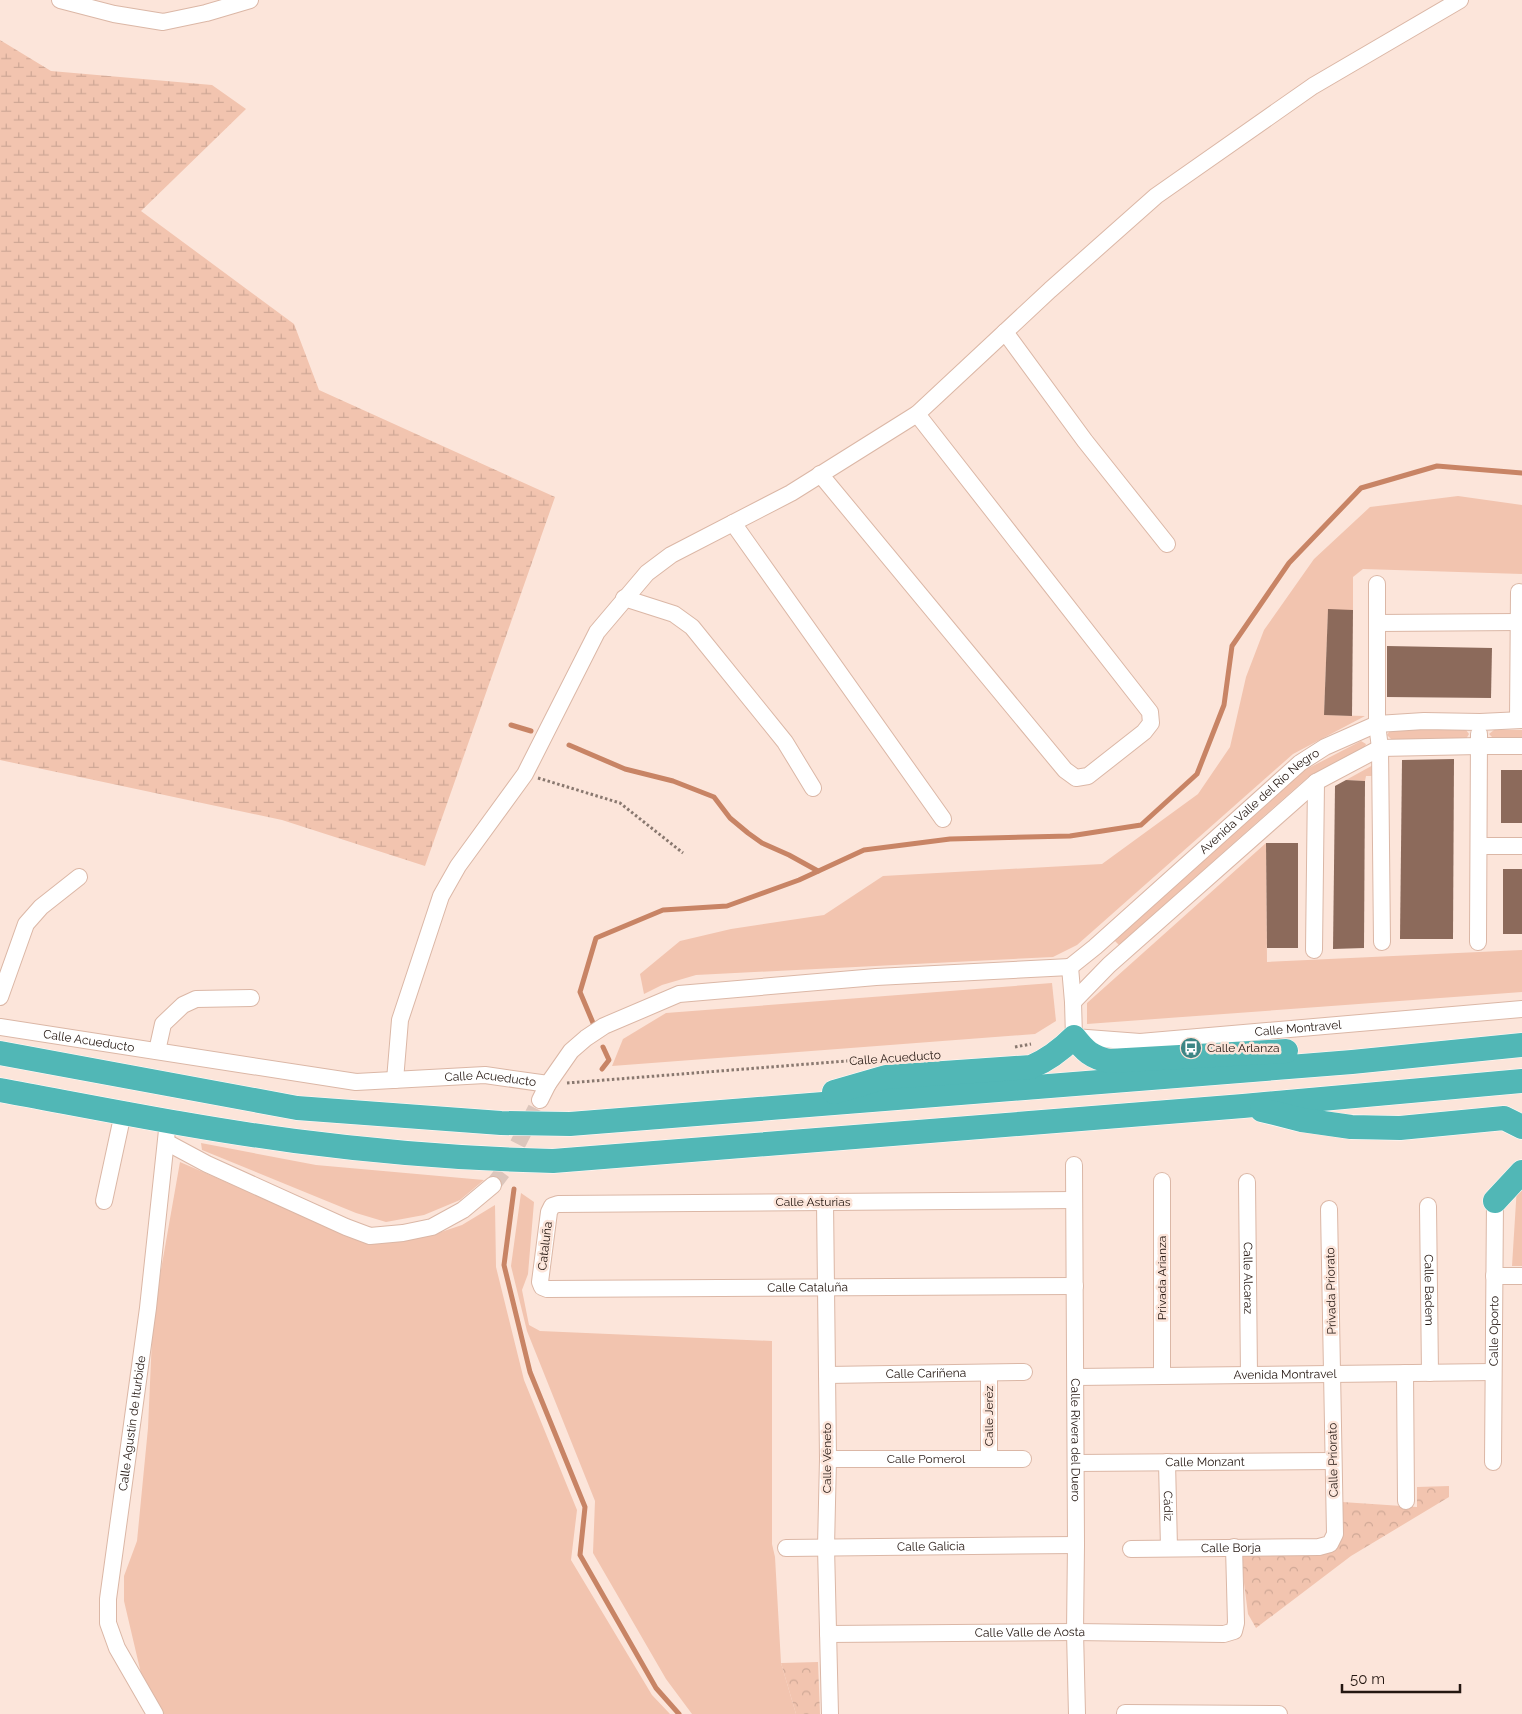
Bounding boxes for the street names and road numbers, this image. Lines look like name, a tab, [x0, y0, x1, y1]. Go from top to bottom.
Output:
street label: Avenida Valle del Río Negro	[1197, 746, 1322, 857]
street label: Calle Montravel	[1254, 1018, 1343, 1039]
street label: Calle Acueducto	[42, 1027, 135, 1055]
street label: Calle Acueducto	[849, 1048, 941, 1068]
street label: Calle Acueducto	[444, 1068, 537, 1089]
street label: Calle Asturias	[775, 1195, 851, 1209]
street label: Cataluña	[535, 1221, 555, 1271]
street label: Privada Arianza	[1155, 1236, 1169, 1320]
street label: Calle Alcaraz	[1241, 1242, 1255, 1314]
street label: Privada Priorato	[1323, 1247, 1339, 1335]
street label: Calle Badem	[1422, 1254, 1436, 1326]
street label: Calle Cataluña	[767, 1280, 848, 1295]
street label: Calle Oporto	[1487, 1296, 1501, 1366]
street label: Calle Agustín de Iturbide	[116, 1355, 148, 1492]
street label: Calle Cariñena	[886, 1366, 966, 1381]
street label: Avenida Montravel	[1233, 1367, 1337, 1382]
street label: Calle Rivera del Duero	[1068, 1378, 1083, 1502]
street label: Calle Jeréz	[982, 1386, 996, 1446]
street label: Calle Véneto	[820, 1423, 834, 1493]
street label: Calle Priorato	[1325, 1423, 1341, 1497]
street label: Calle Pomerol	[887, 1452, 966, 1466]
street label: Calle Monzant	[1165, 1455, 1245, 1469]
street label: Cádiz	[1161, 1490, 1175, 1522]
street label: Calle Galicia	[897, 1539, 965, 1554]
street label: Calle Borja	[1201, 1541, 1261, 1555]
street label: Calle Valle de Aosta	[975, 1625, 1085, 1640]

